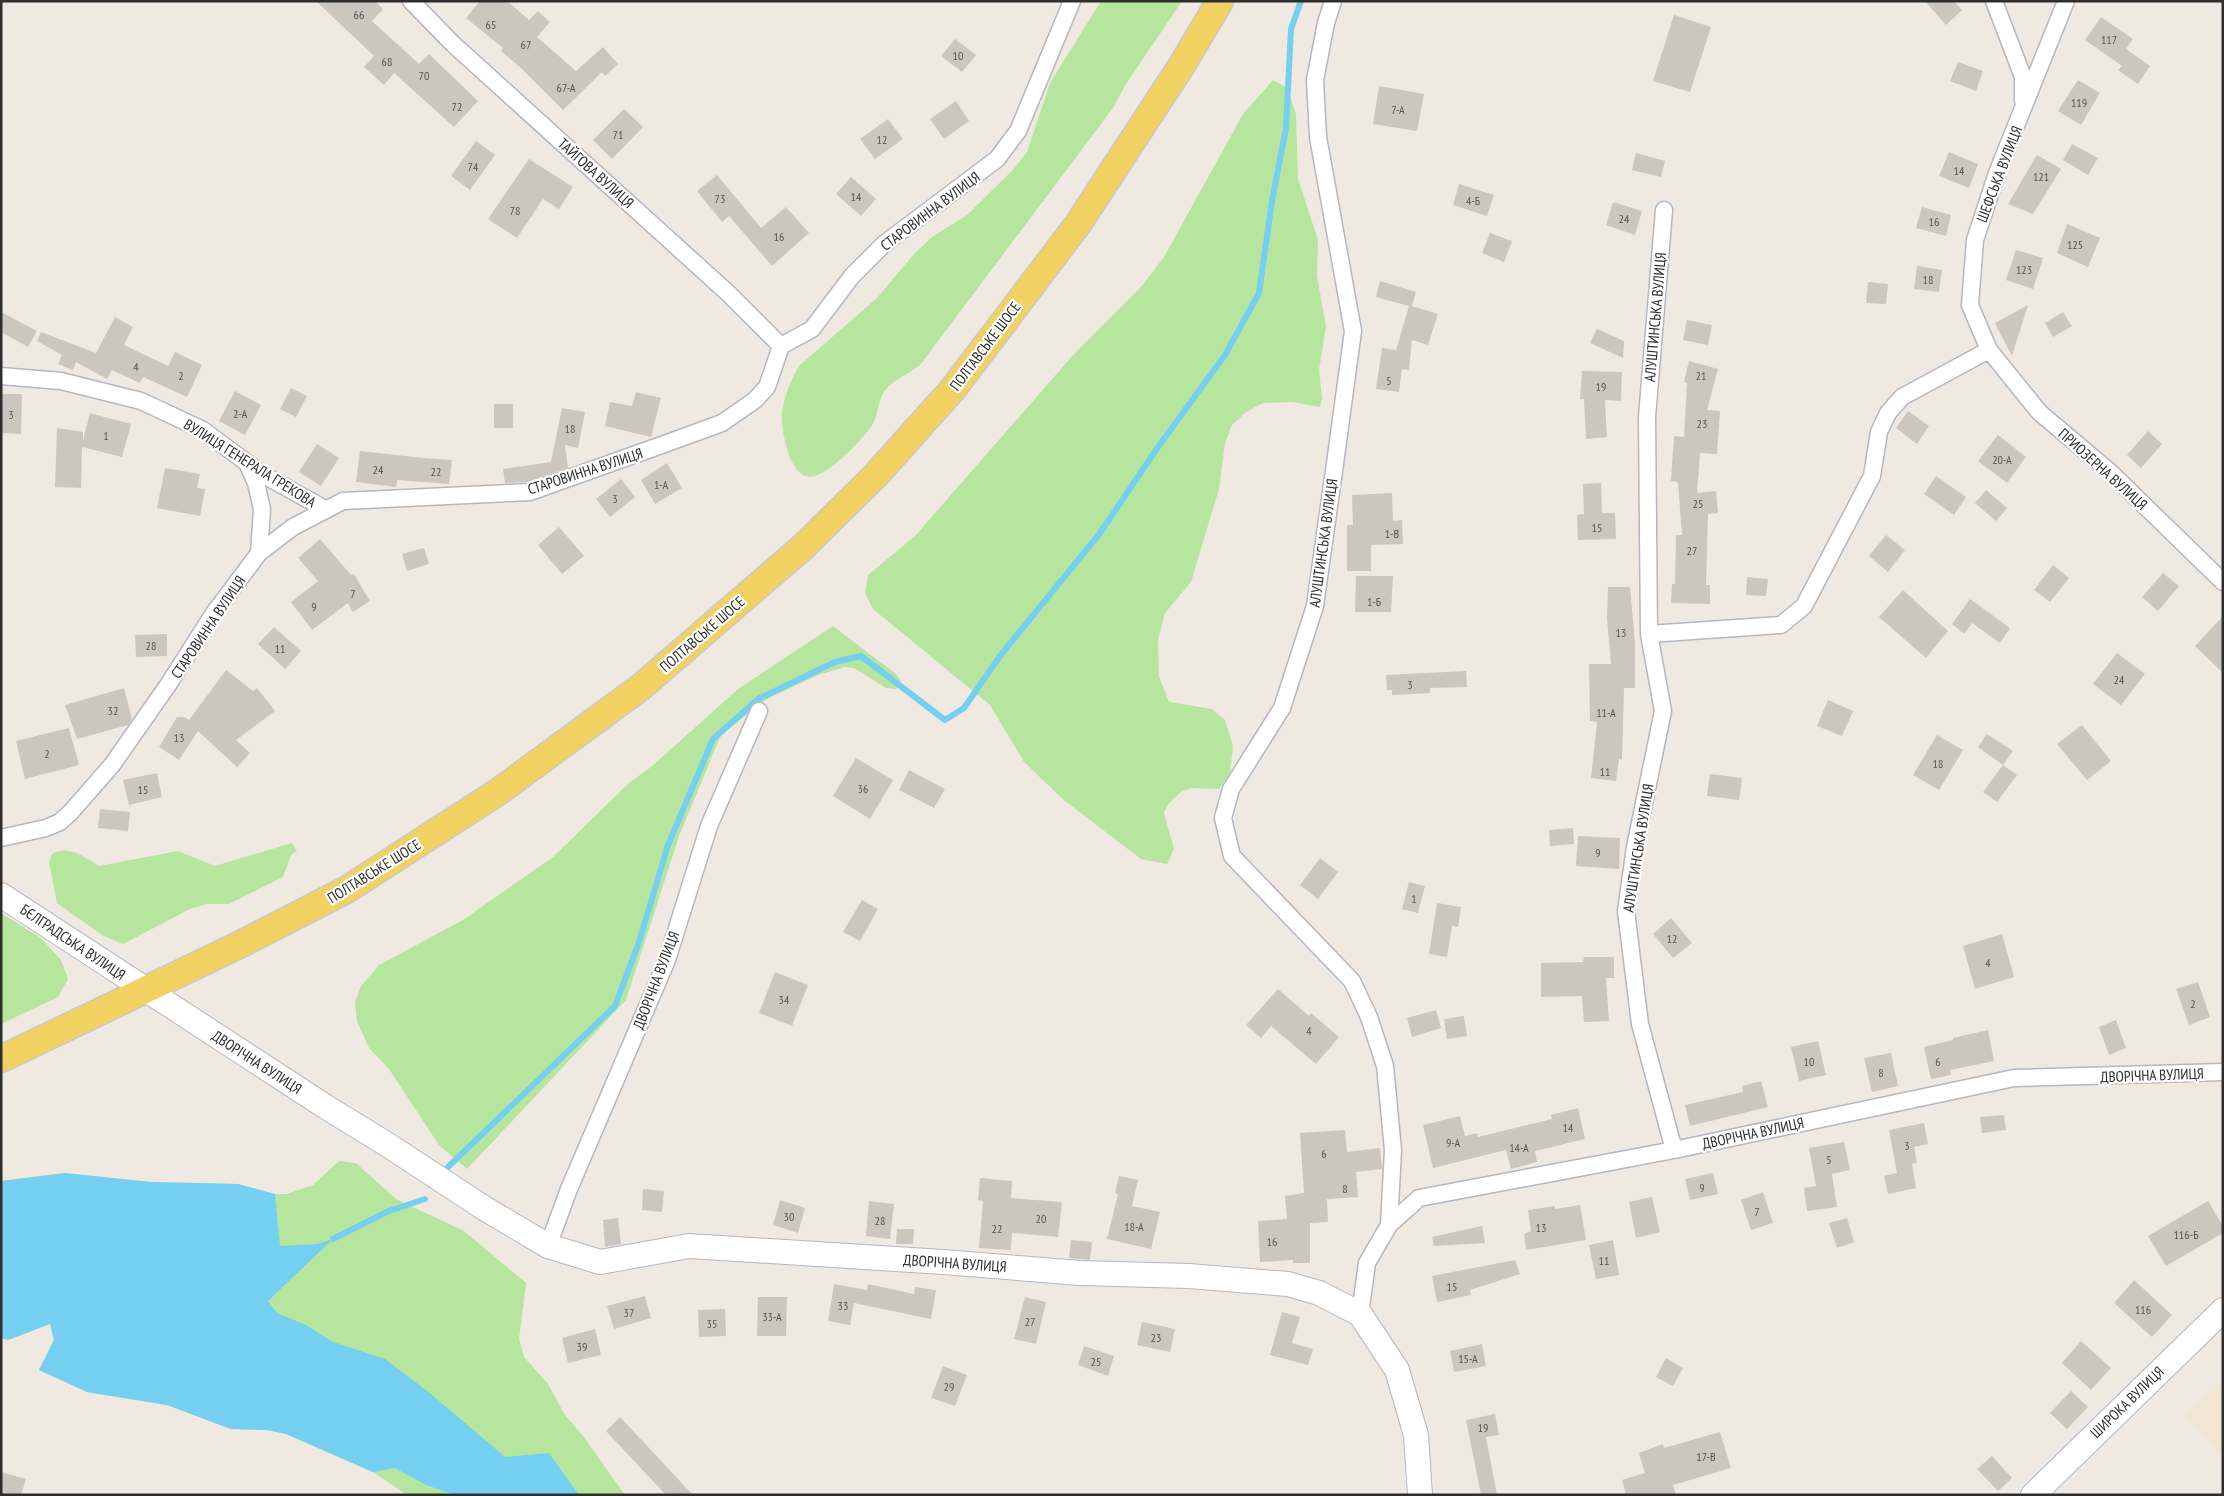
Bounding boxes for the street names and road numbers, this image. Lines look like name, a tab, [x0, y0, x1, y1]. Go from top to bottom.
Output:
street label: ШЕФСЬКА ВУЛИЦЯ	[1972, 123, 2026, 225]
street label: ТАЙГОВА ВУЛИЦЯ	[554, 134, 638, 212]
street label: СТАРОВИННА ВУЛИЦЯ	[876, 167, 984, 255]
street label: АЛУШТИНСЬКА ВУЛИЦЯ	[1640, 251, 1670, 383]
street label: ПОЛТАВСЬКЕ ШОСЕ	[945, 298, 1025, 394]
street label: ВУЛИЦЯ ГЕНЕРАЛА ГРЕКОВА	[180, 415, 320, 512]
street label: ПРИОЗЕРНА ВУЛИЦЯ	[2055, 424, 2151, 514]
street label: СТАРОВИННА ВУЛИЦЯ	[525, 443, 645, 499]
street label: АЛУШТИНСЬКА ВУЛИЦЯ	[1305, 477, 1341, 609]
street label: СТАРОВИННА ВУЛИЦЯ	[167, 572, 249, 682]
street label: ПОЛТАВСЬКЕ ШОСЕ	[656, 592, 748, 676]
street label: АЛУШТИНСЬКА ВУЛИЦЯ	[1618, 782, 1658, 914]
street label: ПОЛТАВСЬКЕ ШОСЕ	[324, 835, 424, 907]
street label: БЄЛГРАДСЬКА ВУЛИЦЯ	[17, 900, 129, 984]
street label: ДВОРІЧНА ВУЛИЦЯ	[629, 928, 683, 1032]
street label: ДВОРІЧНА ВУЛИЦЯ	[208, 1026, 306, 1098]
street label: ДВОРІЧНА ВУЛИЦЯ	[2100, 1064, 2204, 1086]
street label: ДВОРІЧНА ВУЛИЦЯ	[1700, 1113, 1806, 1153]
street label: ДВОРІЧНА ВУЛИЦЯ	[903, 1250, 1007, 1276]
street label: ШИРОКА ВУЛИЦЯ	[2086, 1362, 2168, 1442]

